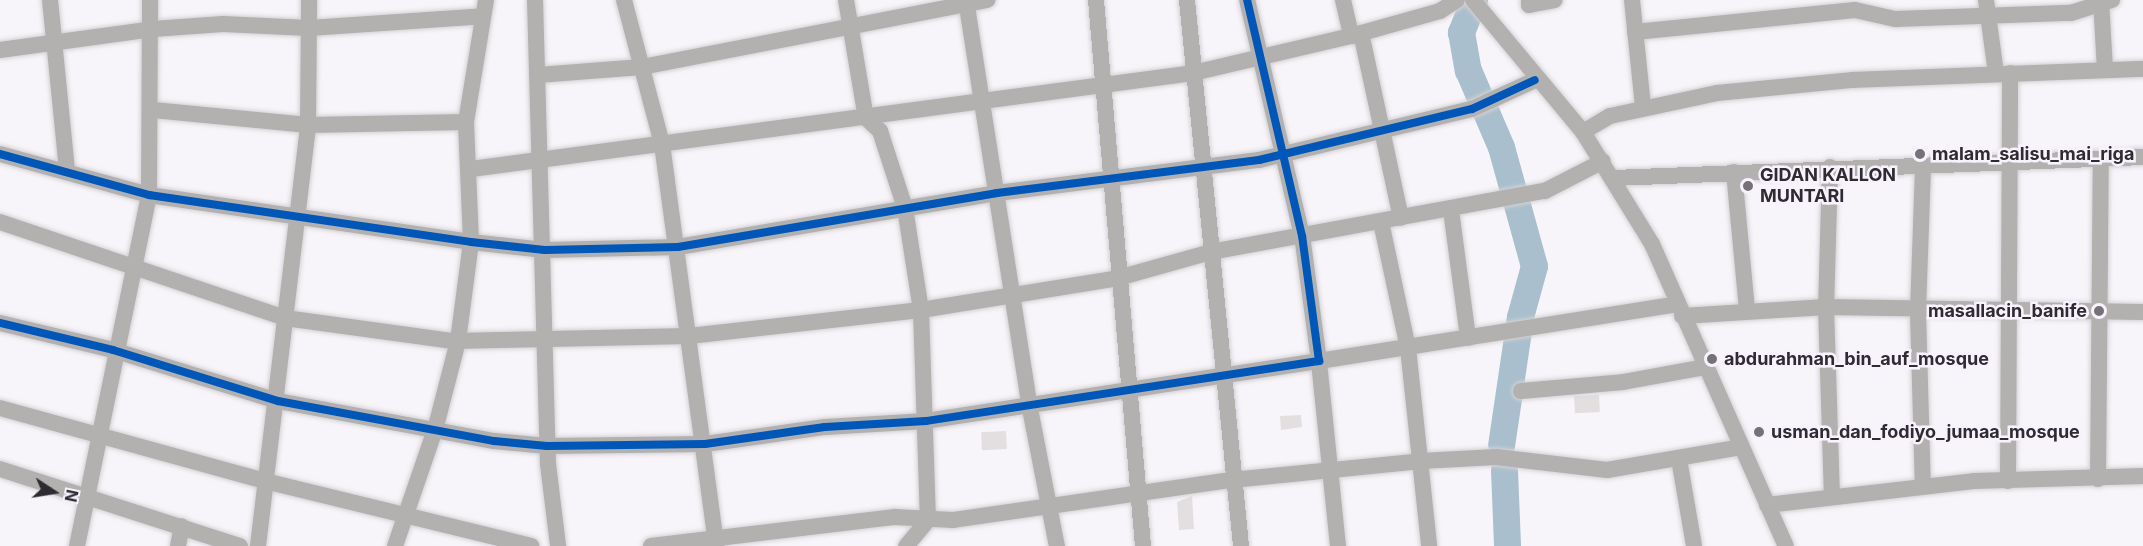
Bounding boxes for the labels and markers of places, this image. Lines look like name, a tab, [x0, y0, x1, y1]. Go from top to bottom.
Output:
place label: malam_salisu_mai_riga	[1932, 143, 2134, 165]
marker: malam_salisu_mai_riga	[1913, 147, 1927, 161]
place label: GIDAN KALLON MUNTARI	[1760, 165, 1896, 207]
marker: GIDAN KALLON MUNTARI	[1741, 179, 1755, 193]
place label: masallacin_banife	[1928, 300, 2087, 322]
marker: masallacin_banife	[2092, 304, 2106, 318]
place label: abdurahman_bin_auf_mosque	[1724, 348, 1989, 370]
marker: abdurahman_bin_auf_mosque	[1705, 352, 1719, 366]
place label: usman_dan_fodiyo_jumaa_mosque	[1771, 421, 2080, 443]
marker: usman_dan_fodiyo_jumaa_mosque	[1752, 425, 1766, 439]

